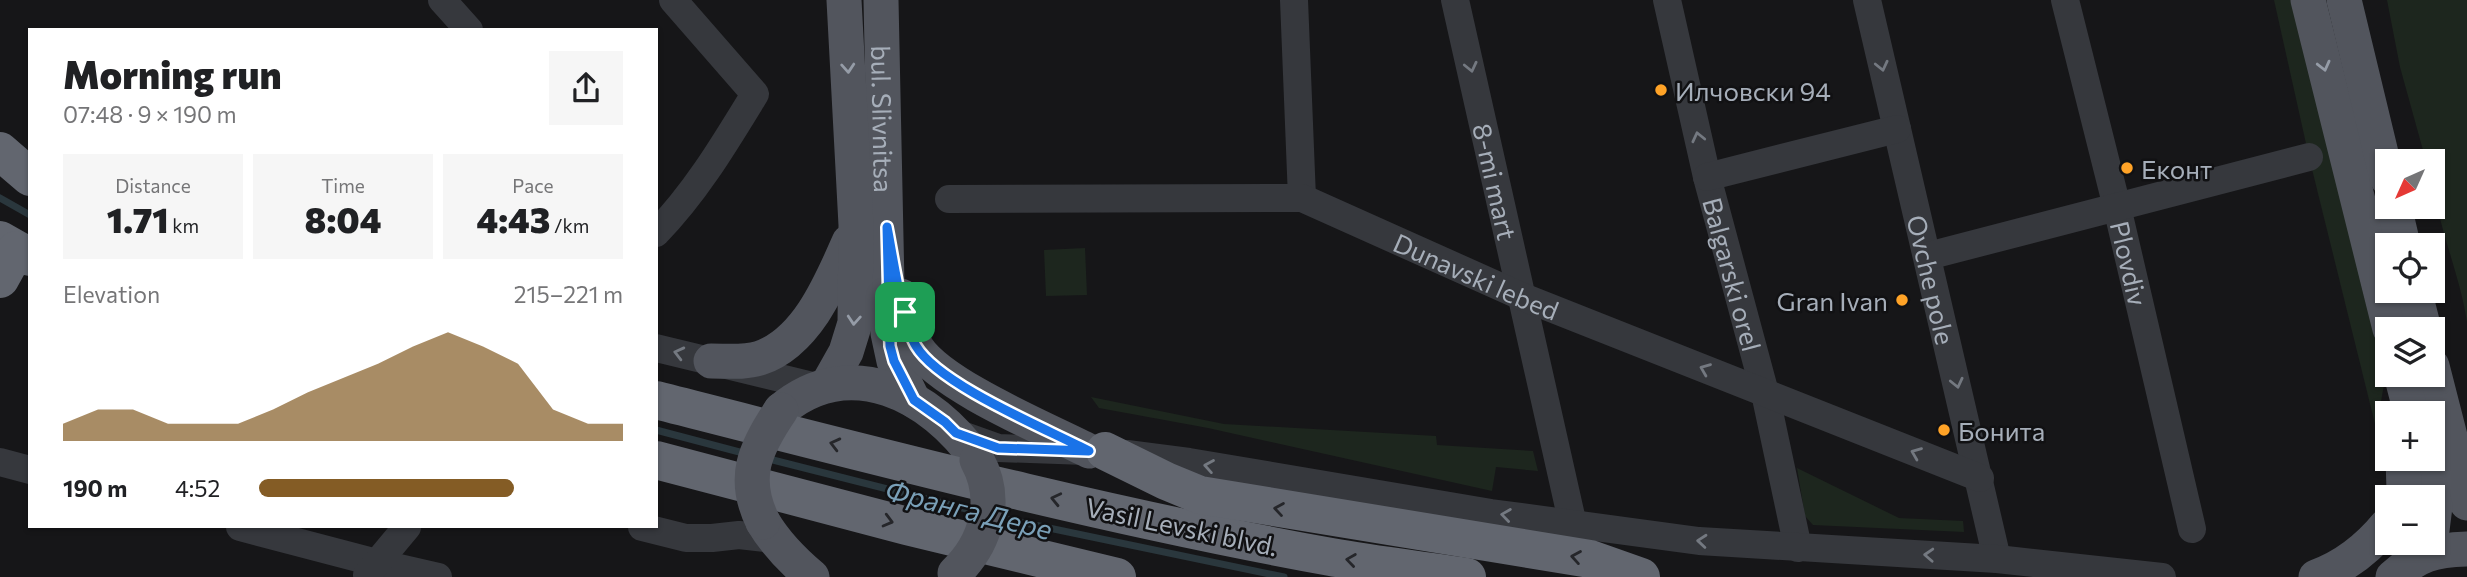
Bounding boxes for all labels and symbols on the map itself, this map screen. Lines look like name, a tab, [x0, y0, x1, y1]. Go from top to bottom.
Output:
street label: bul. Slivnitsa	[866, 45, 901, 193]
one-way arrow	[1462, 60, 1477, 72]
one-way arrow	[1874, 60, 1889, 72]
one-way arrow	[2316, 60, 2330, 72]
one-way arrow	[840, 63, 855, 74]
place label: Илчовски 94	[1675, 75, 1831, 106]
marker: Илчовски 94	[1653, 82, 1669, 98]
street label: 8-mi mart	[1468, 120, 1524, 243]
one-way arrow	[1692, 131, 1706, 143]
north arrow	[2375, 149, 2445, 219]
place label: Еконт	[2141, 153, 2212, 184]
marker: Еконт	[2119, 160, 2135, 176]
street label: Balgarski orel	[1698, 194, 1769, 354]
street label: Ovche pole	[1902, 212, 1962, 347]
street label: Plovdiv	[2105, 218, 2155, 309]
street label: Dunavski lebed	[1389, 226, 1564, 325]
pin	[875, 282, 935, 342]
place label: Gran Ivan	[1776, 285, 1888, 316]
marker: Gran Ivan	[1894, 292, 1910, 308]
one-way arrow	[847, 315, 862, 326]
one-way arrow	[673, 347, 685, 361]
one-way arrow	[1700, 363, 1712, 377]
one-way arrow	[1949, 377, 1964, 389]
place label: Бонита	[1958, 415, 2045, 446]
marker: Бонита	[1936, 422, 1952, 438]
one-way arrow	[829, 438, 841, 452]
one-way arrow	[1911, 447, 1924, 461]
one-way arrow	[1203, 459, 1215, 474]
water label: Франга Дере	[882, 472, 1056, 546]
street label: Vasil Levski blvd.	[1083, 491, 1281, 561]
one-way arrow	[1050, 492, 1062, 507]
one-way arrow	[1273, 502, 1285, 517]
one-way arrow	[1500, 508, 1512, 523]
one-way arrow	[882, 513, 894, 527]
one-way arrow	[1696, 534, 1707, 549]
one-way arrow	[1923, 548, 1934, 563]
one-way arrow	[1570, 550, 1582, 565]
one-way arrow	[1345, 553, 1357, 568]

